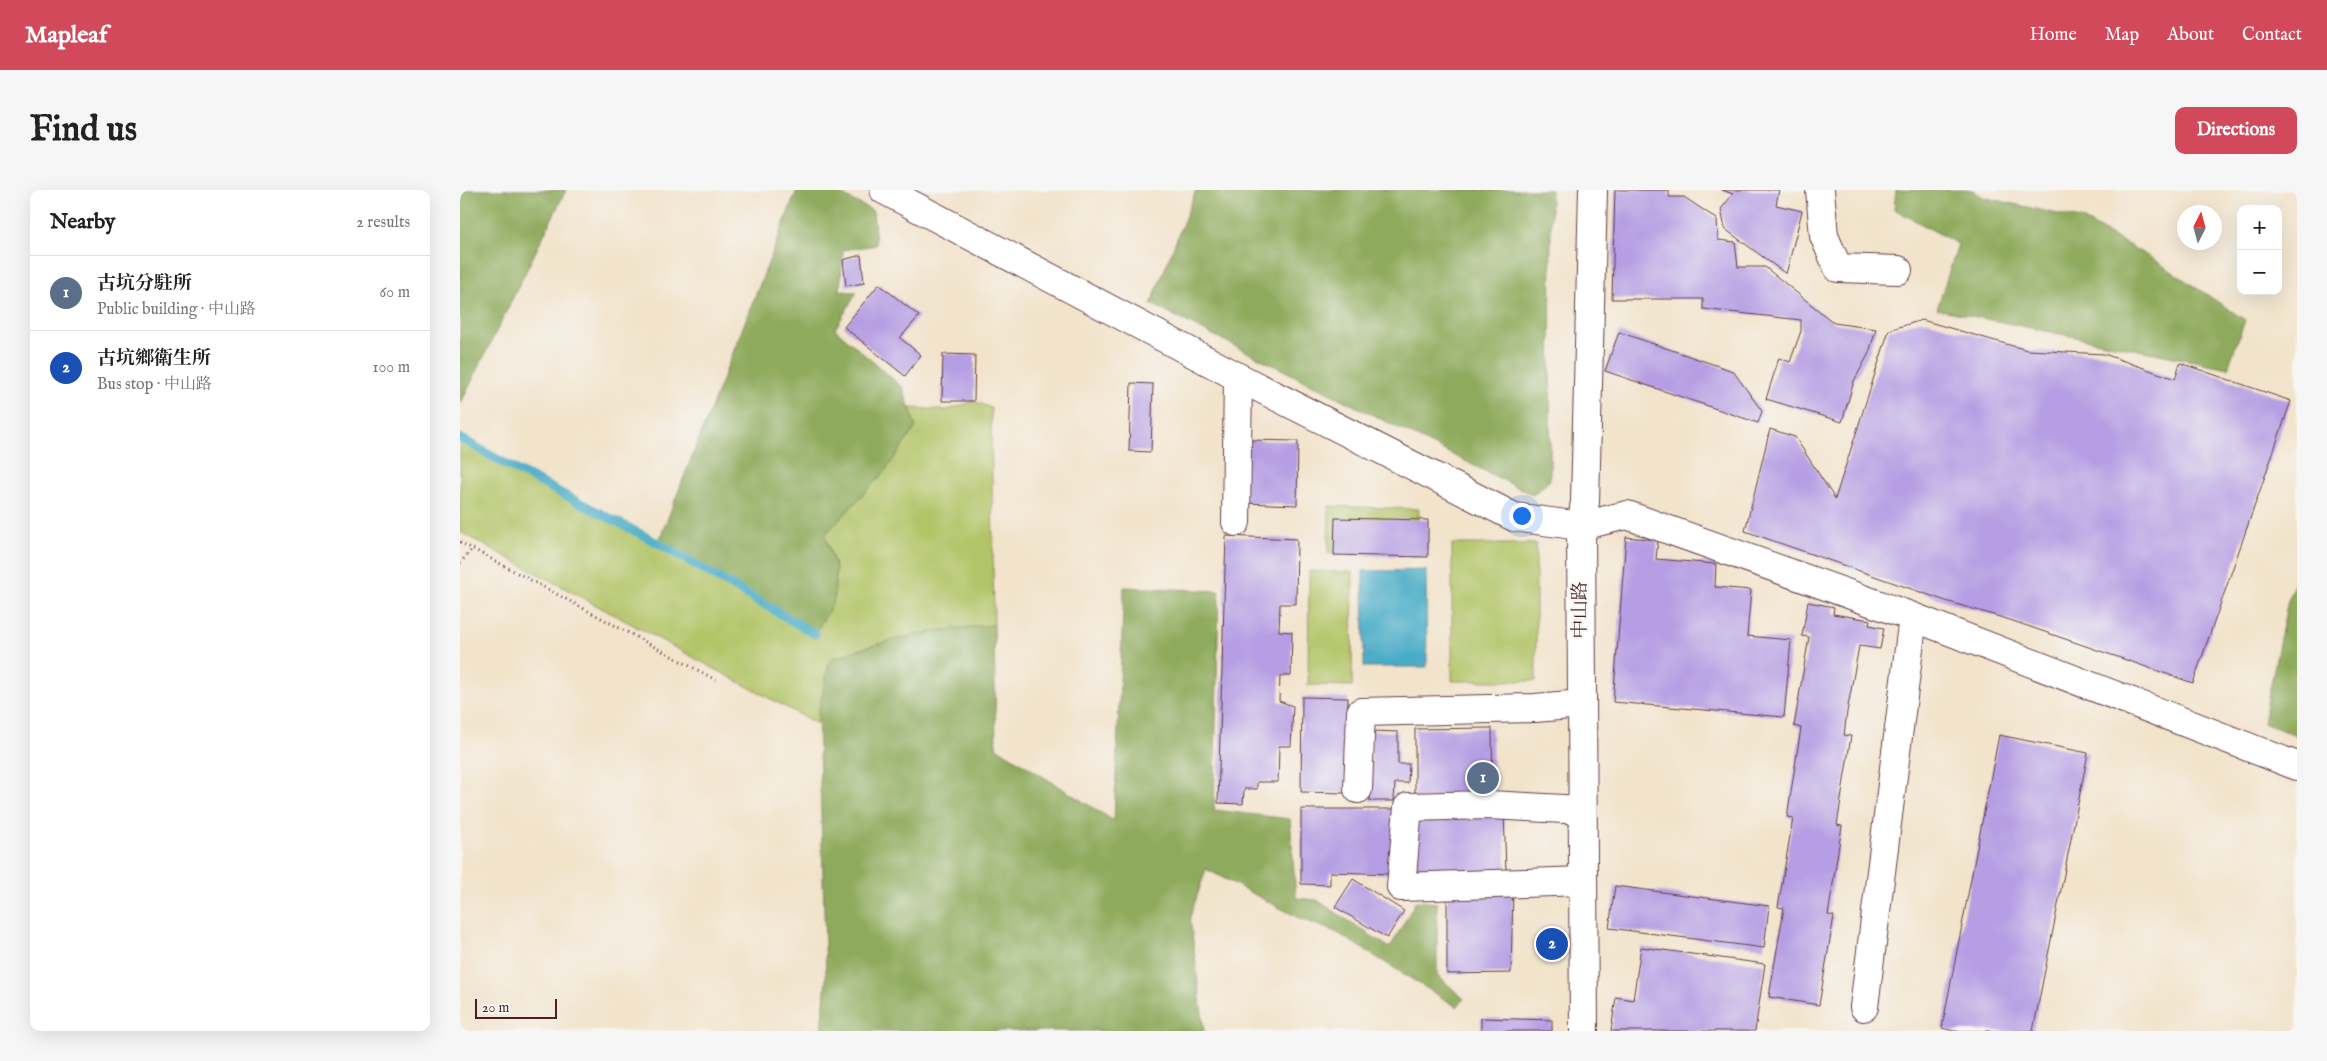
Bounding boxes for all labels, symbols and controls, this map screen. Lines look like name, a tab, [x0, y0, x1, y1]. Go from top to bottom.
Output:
text: Mapleaf	[25, 20, 107, 51]
text: Home	[2030, 24, 2077, 47]
text: Map	[2105, 24, 2139, 47]
text: About	[2167, 24, 2214, 47]
text: Contact	[2242, 24, 2302, 47]
button: Directions	[2175, 107, 2297, 154]
text: Find us	[30, 108, 137, 153]
north arrow	[2177, 205, 2222, 250]
map controls	[2237, 205, 2282, 295]
button: +	[2237, 205, 2282, 250]
text: Nearby	[50, 209, 115, 236]
text: 2 results	[356, 213, 410, 233]
button: −	[2237, 250, 2282, 295]
text: 古坑分駐所	[97, 272, 192, 296]
text: 1	[63, 283, 69, 303]
text: 60 m	[380, 283, 410, 303]
text: Public building · 中山路	[97, 300, 256, 320]
text: 古坑鄉衛生所	[97, 347, 211, 371]
text: 2	[62, 358, 70, 378]
text: 100 m	[373, 358, 410, 378]
text: Bus stop · 中山路	[97, 375, 212, 395]
your location	[1509, 503, 1535, 529]
street label: 中山路	[1569, 581, 1593, 639]
pin: 1	[1467, 759, 1499, 797]
pin: 2	[1536, 925, 1568, 963]
scale bar	[475, 996, 558, 1019]
text: 20 m	[482, 999, 509, 1017]

